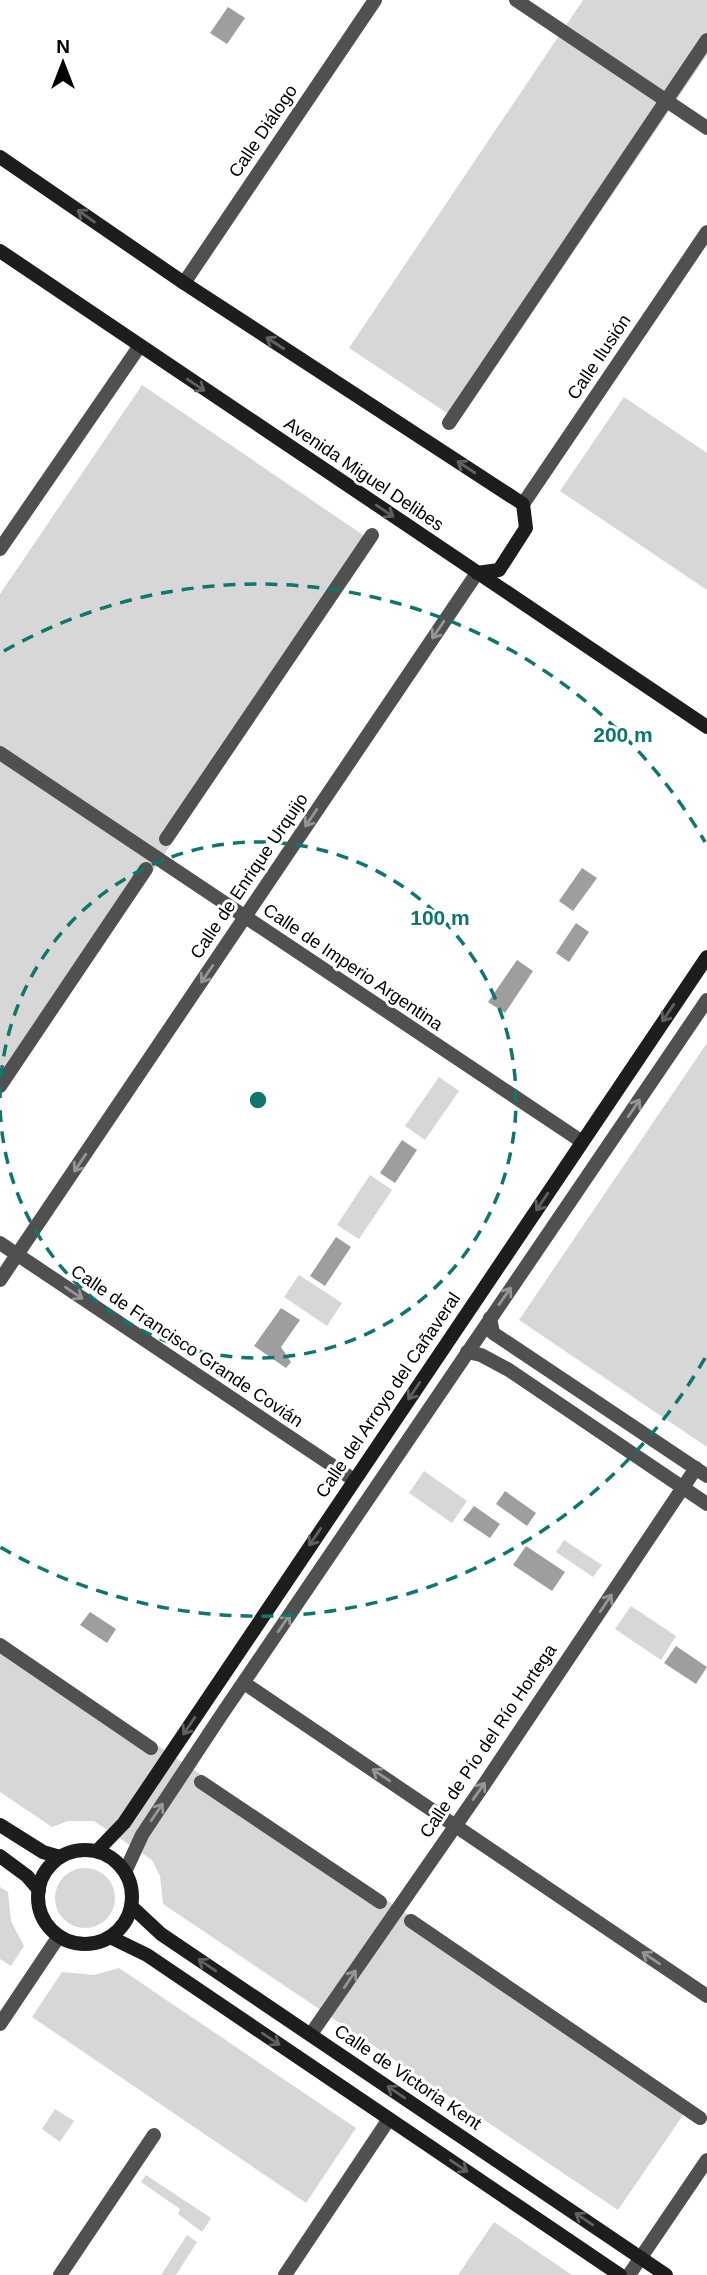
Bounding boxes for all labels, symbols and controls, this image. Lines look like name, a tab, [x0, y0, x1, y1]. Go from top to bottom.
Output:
north arrow	[28, 28, 98, 98]
text: N	[56, 36, 70, 57]
street label: Calle Diálogo	[225, 81, 301, 181]
one-way arrow	[77, 209, 96, 223]
street label: Calle Ilusión	[563, 311, 635, 403]
one-way arrow	[266, 335, 285, 350]
one-way arrow	[185, 378, 205, 392]
street label: Avenida Miguel Delibes	[281, 413, 447, 535]
one-way arrow	[456, 459, 476, 473]
one-way arrow	[375, 504, 394, 519]
one-way arrow	[431, 620, 445, 639]
text: 200 m	[593, 723, 653, 746]
street label: Calle de Enrique Urquijo	[186, 790, 312, 962]
one-way arrow	[304, 808, 318, 827]
street label: Calle de Imperio Argentina	[259, 899, 447, 1035]
text: 100 m	[410, 906, 470, 929]
one-way arrow	[199, 964, 214, 983]
one-way arrow	[661, 1003, 675, 1022]
centre of rings	[246, 1088, 270, 1112]
one-way arrow	[627, 1099, 641, 1118]
one-way arrow	[73, 1153, 87, 1172]
one-way arrow	[535, 1192, 549, 1211]
street label: Calle de Francisco Grande Covián	[67, 1261, 307, 1431]
one-way arrow	[64, 1286, 83, 1301]
one-way arrow	[498, 1286, 512, 1306]
street label: Calle del Arroyo del Cañaveral	[312, 1289, 464, 1501]
one-way arrow	[407, 1381, 422, 1400]
one-way arrow	[308, 1527, 323, 1546]
one-way arrow	[599, 1593, 613, 1613]
one-way arrow	[278, 1614, 292, 1634]
street label: Calle de Pío del Río Hortega	[416, 1640, 561, 1842]
one-way arrow	[182, 1716, 196, 1735]
one-way arrow	[372, 1768, 391, 1782]
one-way arrow	[472, 1782, 486, 1802]
one-way arrow	[150, 1803, 164, 1822]
one-way arrow	[641, 1950, 661, 1964]
one-way arrow	[198, 1958, 218, 1972]
one-way arrow	[343, 1970, 357, 1989]
street label: Calle de Victoria Kent	[331, 2020, 485, 2134]
one-way arrow	[261, 2032, 280, 2046]
one-way arrow	[387, 2085, 406, 2099]
one-way arrow	[449, 2159, 468, 2173]
one-way arrow	[575, 2212, 595, 2226]

